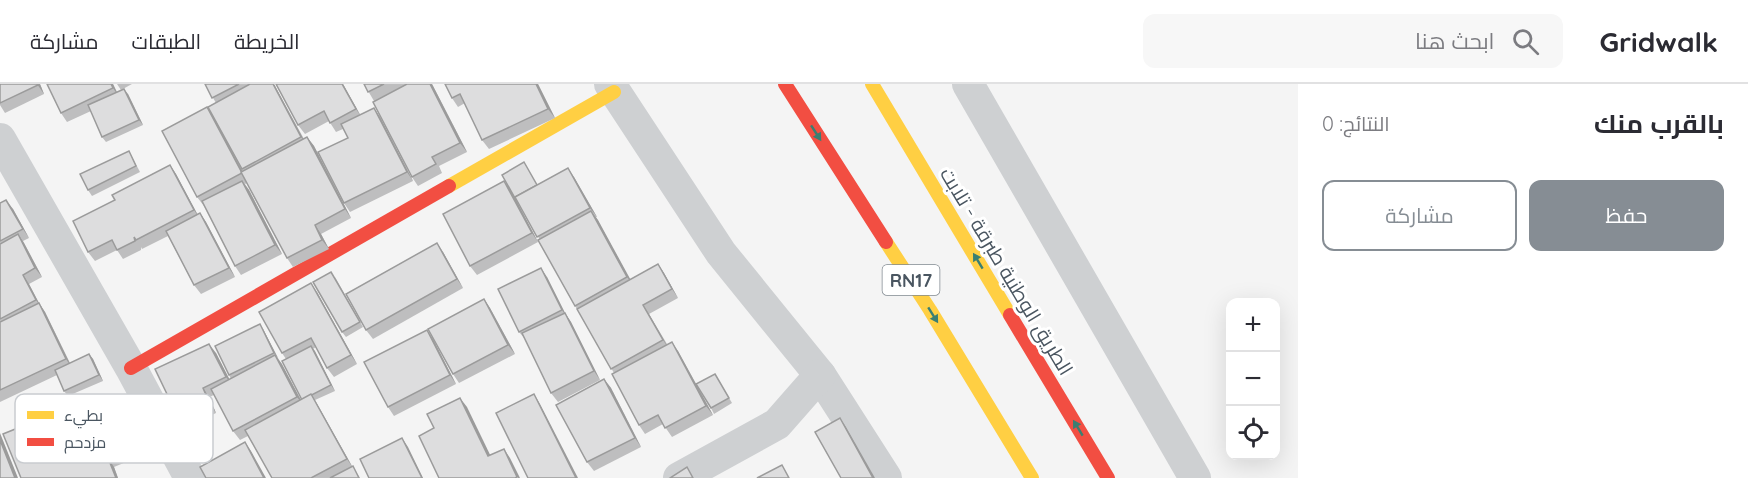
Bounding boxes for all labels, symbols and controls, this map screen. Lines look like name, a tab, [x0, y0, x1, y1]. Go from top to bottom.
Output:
search box	[1143, 14, 1563, 68]
text: Gridwalk	[1599, 24, 1718, 59]
icon: search	[1509, 25, 1542, 58]
text: ابحث هنا	[1415, 27, 1494, 55]
text: مشاركة	[30, 28, 99, 54]
text: الطبقات	[132, 28, 201, 54]
text: الخريطة	[234, 28, 300, 54]
text: بالقرب منك	[1594, 107, 1724, 140]
text: النتائج: 0	[1322, 111, 1390, 136]
one-way arrow	[811, 125, 822, 141]
street label: الطريق الوطنية طبرقة - تلابت	[934, 163, 1079, 380]
button: مشاركة	[1322, 180, 1517, 251]
button: حفظ	[1529, 180, 1724, 251]
one-way arrow	[973, 252, 983, 269]
road number: RN17	[882, 265, 940, 295]
map controls	[1226, 298, 1280, 460]
button: +	[1226, 298, 1280, 352]
one-way arrow	[927, 307, 938, 323]
button: −	[1226, 352, 1280, 406]
legend	[15, 394, 213, 463]
text: بطيء	[64, 405, 103, 429]
button: locate	[1226, 406, 1280, 460]
one-way arrow	[1073, 420, 1084, 436]
text: مزدحم	[64, 432, 106, 454]

